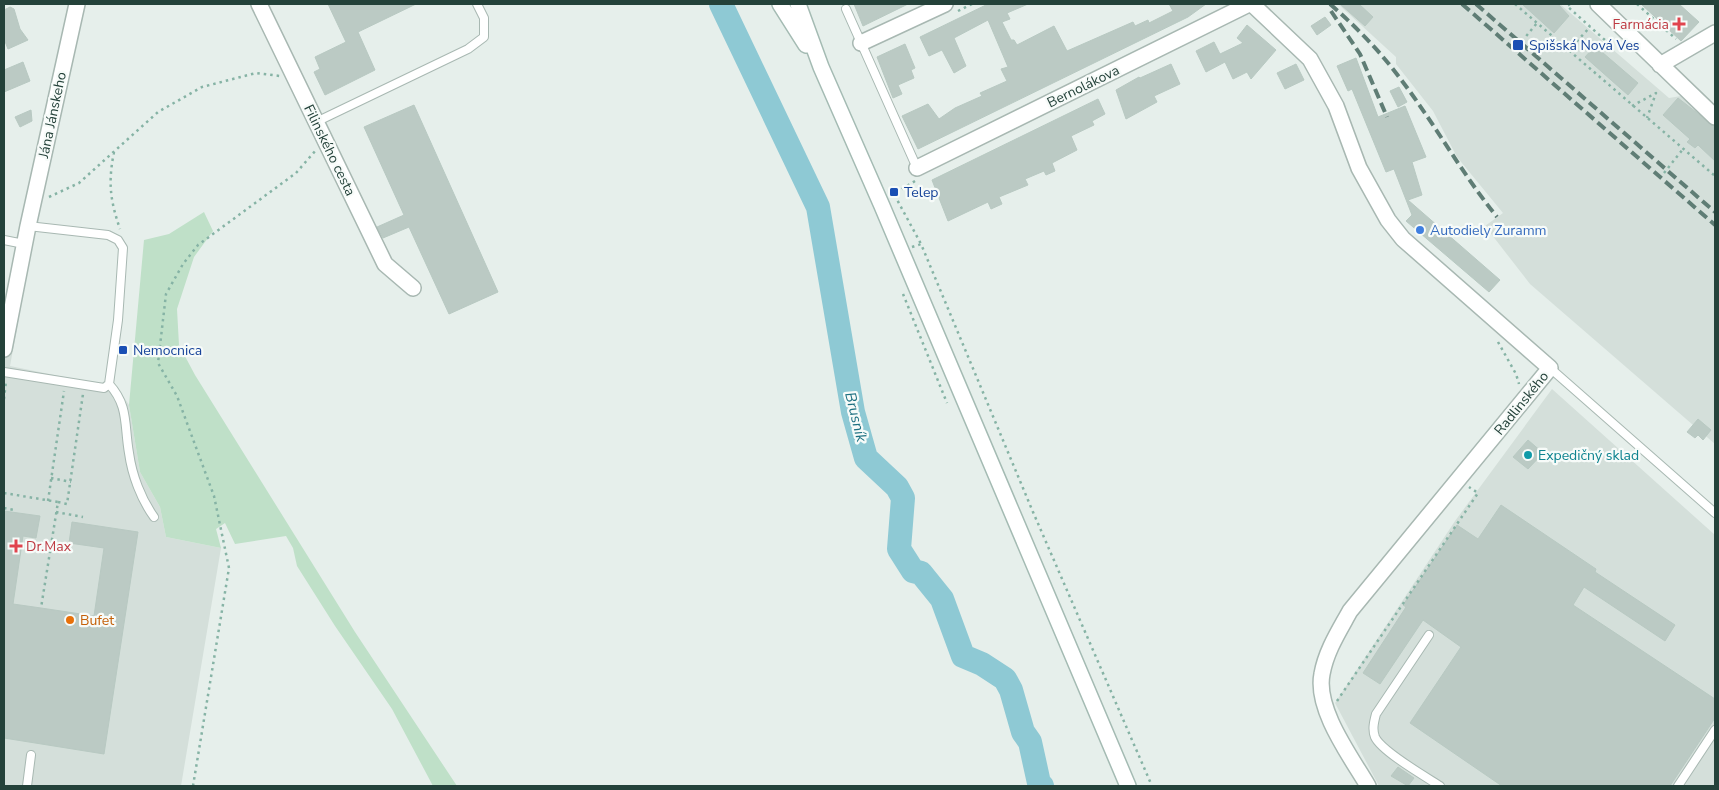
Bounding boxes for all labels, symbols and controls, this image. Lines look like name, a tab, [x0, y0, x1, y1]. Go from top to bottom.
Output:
place label: Farmácia	[1613, 15, 1669, 34]
marker: Farmácia	[1673, 18, 1685, 30]
place label: Spišská Nová Ves	[1529, 36, 1640, 55]
marker: Spišská Nová Ves	[1511, 38, 1525, 52]
street label: Bernolákova	[1044, 61, 1123, 112]
street label: Jána Jánskeho	[34, 70, 71, 161]
street label: Filinského cesta	[299, 101, 360, 199]
place label: Telep	[904, 183, 939, 202]
marker: Telep	[888, 186, 900, 198]
place label: Autodiely Zuramm	[1430, 221, 1547, 240]
marker: Autodiely Zuramm	[1414, 224, 1426, 236]
place label: Nemocnica	[133, 341, 202, 360]
marker: Nemocnica	[117, 344, 129, 356]
street label: Radlinského	[1490, 367, 1553, 439]
water label: Brusník	[840, 390, 872, 445]
place label: Expedičný sklad	[1538, 446, 1639, 465]
marker: Expedičný sklad	[1522, 449, 1534, 461]
place label: Dr.Max	[26, 537, 72, 556]
marker: Dr.Max	[10, 540, 22, 552]
place label: Bufet	[80, 611, 114, 630]
marker: Bufet	[64, 614, 76, 626]

